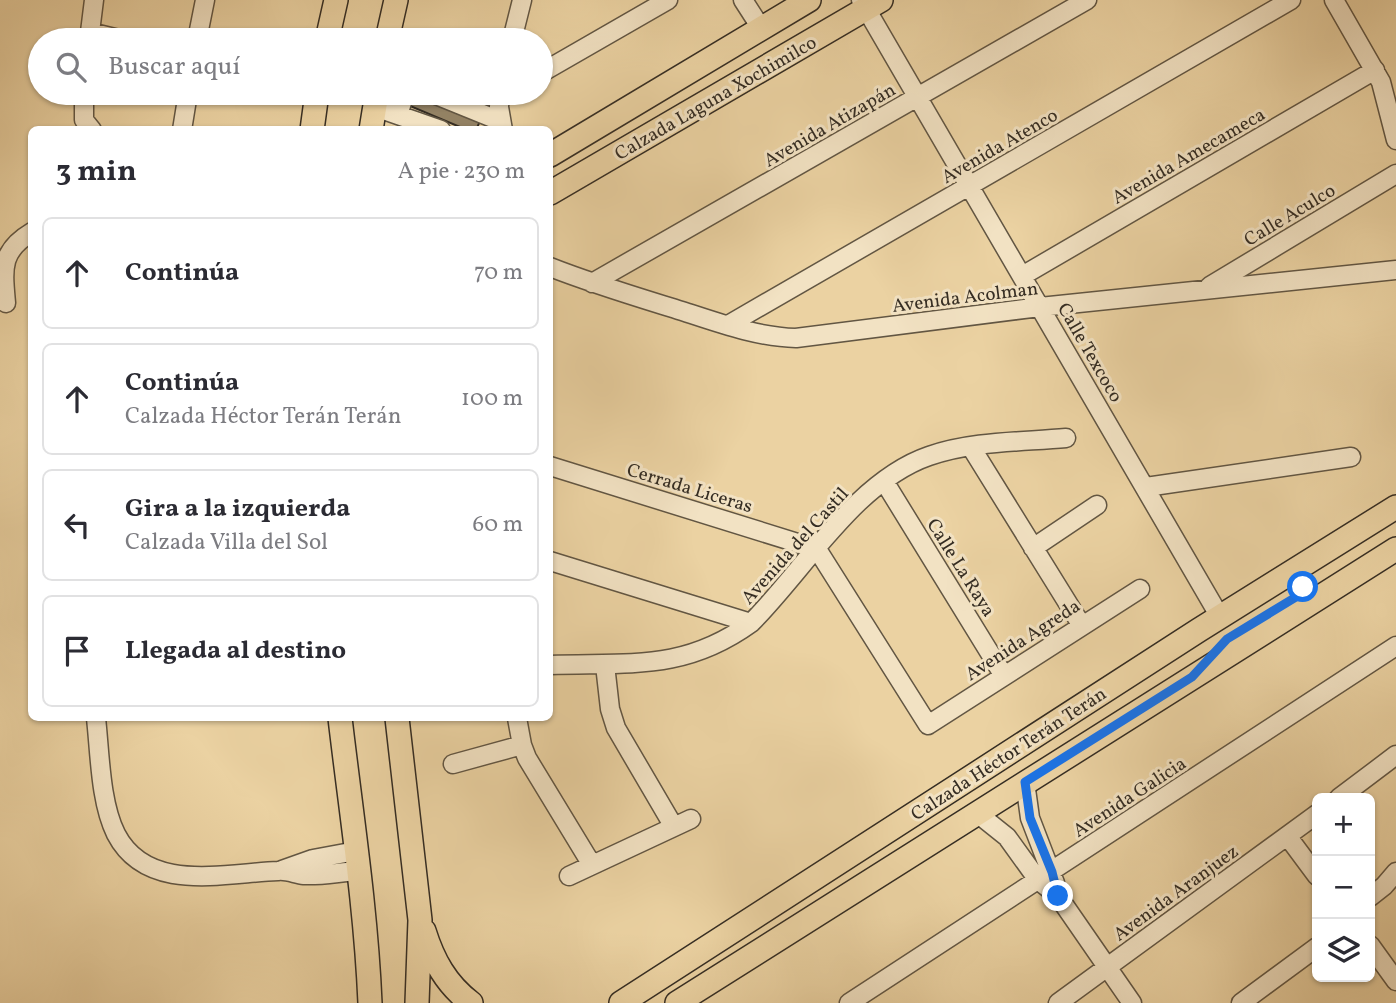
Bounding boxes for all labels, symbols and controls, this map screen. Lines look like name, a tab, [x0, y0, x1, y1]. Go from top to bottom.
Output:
search box	[28, 28, 553, 105]
street label: Calzada Laguna Xochimilco	[610, 30, 822, 167]
icon: search	[52, 48, 90, 86]
text: Buscar aquí	[108, 49, 240, 85]
street label: Avenida Atizapán	[759, 77, 901, 174]
street label: Avenida Amecameca	[1108, 102, 1270, 211]
street label: Avenida Atenco	[937, 103, 1063, 191]
text: 3 min	[56, 151, 137, 193]
text: A pie · 230 m	[398, 156, 525, 188]
street label: Calle Aculco	[1239, 178, 1341, 253]
icon: ahead	[58, 254, 96, 292]
text: Continúa	[125, 255, 239, 291]
text: 70 m	[474, 257, 523, 289]
street label: Avenida Acolman	[891, 276, 1040, 320]
street label: Calle Texcoco	[1050, 298, 1128, 408]
text: Continúa	[125, 365, 239, 401]
icon: ahead	[58, 380, 96, 418]
text: 100 m	[461, 383, 523, 415]
text: Calzada Héctor Terán Terán	[125, 401, 402, 433]
street label: Cerrada Liceras	[623, 457, 755, 520]
street label: Avenida del Castil	[736, 482, 855, 611]
text: Gira a la izquierda	[125, 491, 350, 527]
icon: left	[58, 506, 96, 544]
text: 60 m	[473, 509, 523, 541]
street label: Calle La Raya	[920, 514, 1001, 622]
text: Calzada Villa del Sol	[125, 527, 328, 559]
route start	[1287, 571, 1318, 602]
street label: Avenida Agreda	[961, 594, 1086, 688]
icon: arrive	[58, 632, 96, 670]
text: Llegada al destino	[125, 633, 346, 669]
street label: Calzada Héctor Terán Terán	[906, 682, 1112, 828]
street label: Avenida Galicia	[1068, 751, 1192, 844]
map controls	[1312, 793, 1375, 982]
button: +	[1312, 793, 1375, 856]
street label: Avenida Aranjuez	[1108, 839, 1244, 948]
button: −	[1312, 856, 1375, 919]
route end	[1042, 880, 1073, 911]
button: layers	[1312, 919, 1375, 982]

